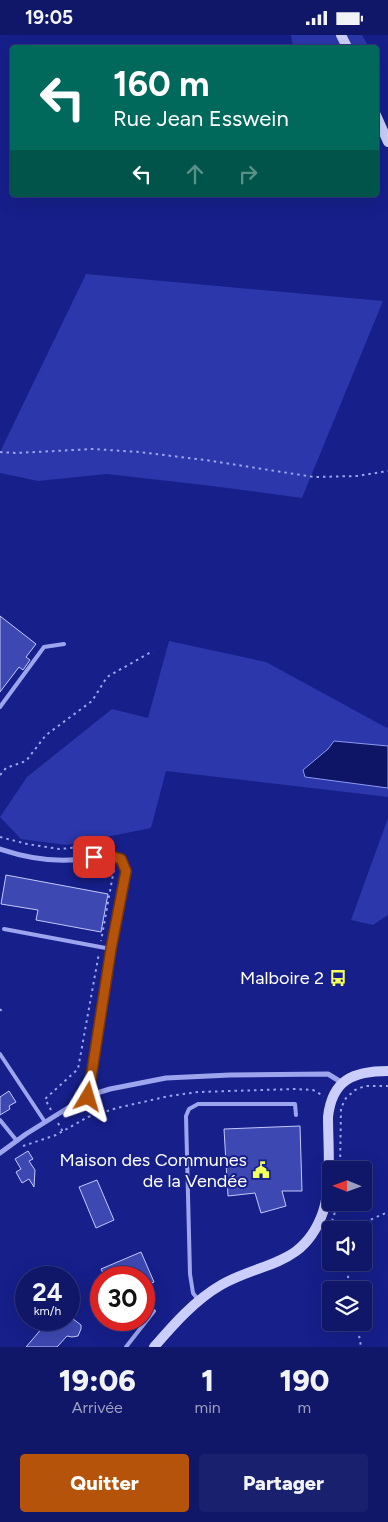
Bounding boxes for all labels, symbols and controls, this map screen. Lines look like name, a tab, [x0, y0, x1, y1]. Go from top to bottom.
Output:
text: 19:05	[25, 6, 73, 29]
text: 160 m	[113, 63, 210, 105]
icon: left	[30, 65, 95, 130]
text: Rue Jean Esswein	[113, 105, 289, 132]
icon: left	[128, 160, 156, 188]
icon: ahead	[181, 160, 209, 188]
icon: right	[234, 160, 262, 188]
pin	[73, 836, 115, 878]
icon: arrive	[80, 843, 108, 871]
place label: Malboire 2	[240, 967, 324, 989]
bus stop icon: Malboire 2	[328, 968, 348, 988]
position arrow	[61, 1070, 113, 1122]
place label: Maison des Communes de la Vendée	[60, 1149, 247, 1192]
public building icon: Maison des Communes de la Vendée	[251, 1160, 271, 1180]
north arrow	[322, 1161, 372, 1211]
map controls	[322, 1161, 372, 1331]
button: sound	[322, 1221, 372, 1271]
speed limit sign: 30	[90, 1266, 155, 1331]
text: 24	[32, 1277, 63, 1307]
button: layers	[322, 1281, 372, 1331]
text: km/h	[34, 1304, 61, 1318]
text: 19:06	[59, 1362, 136, 1399]
text: 1	[201, 1362, 214, 1399]
text: 190	[279, 1362, 329, 1399]
text: Arrivée	[72, 1398, 123, 1417]
text: min	[195, 1398, 221, 1417]
text: m	[298, 1398, 311, 1417]
button: Quitter	[20, 1454, 189, 1512]
button: Partager	[199, 1454, 368, 1512]

